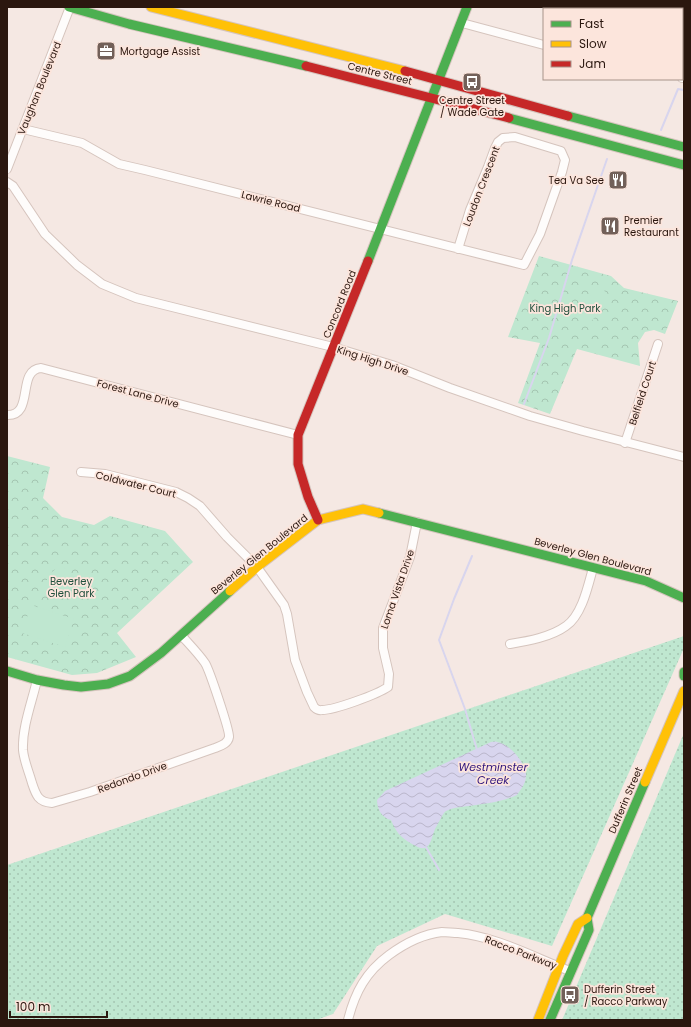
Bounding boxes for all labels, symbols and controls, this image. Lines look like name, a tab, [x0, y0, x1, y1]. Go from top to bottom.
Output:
legend	[543, 8, 683, 80]
text: Fast	[579, 15, 604, 32]
text: Slow	[579, 35, 607, 52]
street label: Vaughan Boulevard	[14, 39, 65, 137]
office icon: Mortgage Assist	[95, 40, 117, 62]
place label: Mortgage Assist	[120, 44, 200, 59]
text: Jam	[579, 55, 606, 72]
street label: Centre Street	[346, 58, 414, 89]
bus stop icon: Centre Street / Wade Gate	[461, 71, 483, 93]
place label: Centre Street / Wade Gate	[439, 93, 505, 120]
street label: Loudon Crescent	[459, 144, 504, 228]
restaurant icon: Tea Va See	[607, 169, 629, 191]
place label: Tea Va See	[549, 173, 604, 188]
street label: Lawrie Road	[240, 187, 302, 216]
place label: Premier Restaurant	[624, 213, 679, 240]
restaurant icon: Premier Restaurant	[599, 215, 621, 237]
street label: Concord Road	[319, 268, 360, 340]
park label: King High Park	[530, 301, 601, 316]
street label: King High Drive	[335, 342, 411, 379]
street label: Belfield Court	[625, 359, 660, 427]
street label: Forest Lane Drive	[95, 375, 181, 412]
street label: Coldwater Court	[94, 467, 178, 502]
street label: Beverley Glen Boulevard	[208, 511, 311, 598]
street label: Beverley Glen Boulevard	[533, 534, 653, 579]
street label: Loma Vista Drive	[377, 547, 418, 631]
park label: Beverley Glen Park	[48, 574, 95, 601]
street label: Redondo Drive	[95, 758, 169, 797]
water label: Westminster Creek	[458, 759, 528, 788]
street label: Dufferin Street	[605, 764, 646, 836]
street label: Racco Parkway	[483, 932, 559, 973]
place label: Dufferin Street / Racco Parkway	[584, 982, 668, 1009]
bus stop icon: Dufferin Street / Racco Parkway	[559, 984, 581, 1006]
scale bar	[10, 993, 107, 1019]
text: 100 m	[16, 998, 50, 1015]

